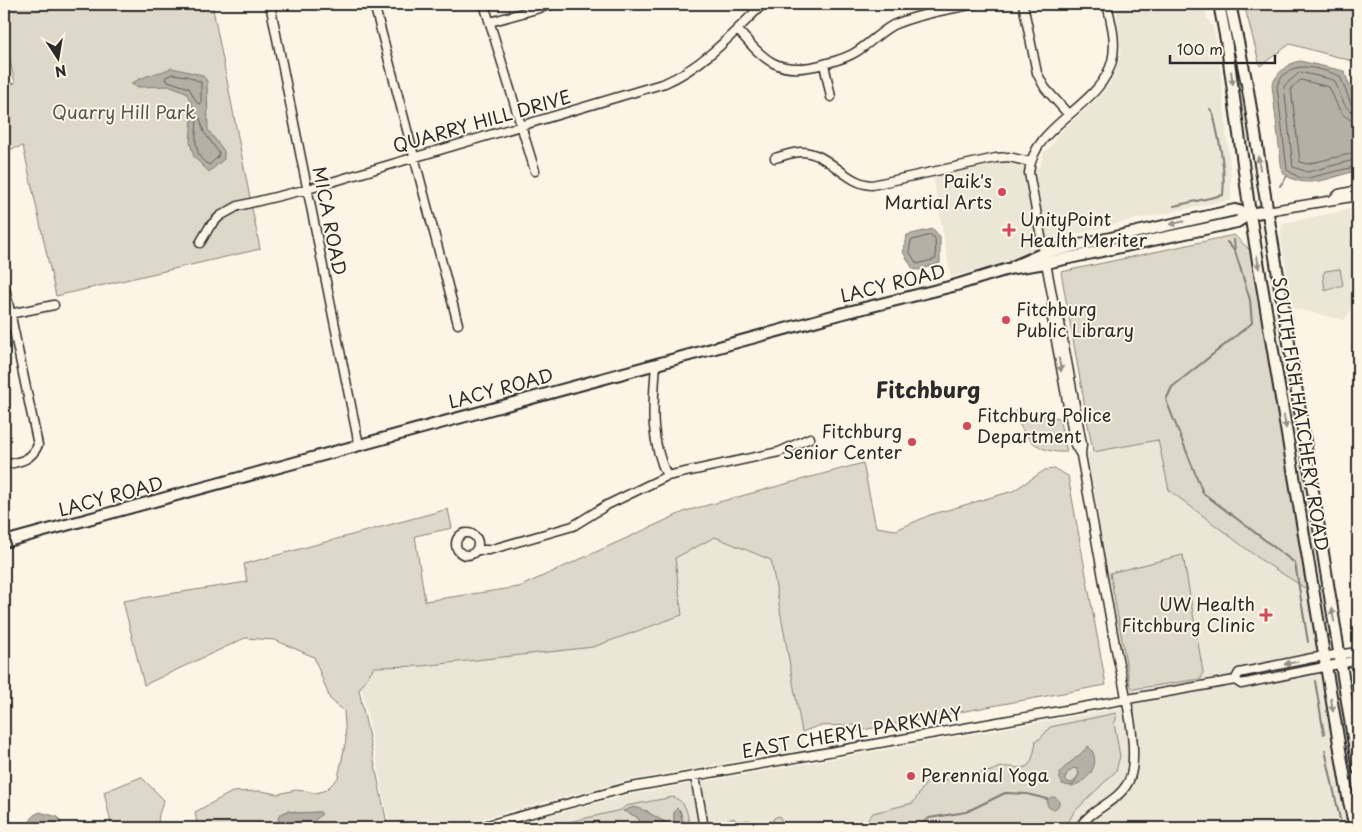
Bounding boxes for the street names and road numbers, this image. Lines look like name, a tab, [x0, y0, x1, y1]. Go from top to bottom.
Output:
street label: QUARRY HILL DRIVE	[389, 82, 574, 159]
street label: MICA ROAD	[307, 164, 354, 277]
street label: LACY ROAD	[837, 256, 948, 309]
street label: SOUTH FISH HATCHERY ROAD	[1266, 275, 1336, 553]
street label: LACY ROAD	[445, 361, 556, 415]
street label: LACY ROAD	[55, 469, 166, 523]
street label: EAST CHERYL PARKWAY	[739, 699, 964, 764]

